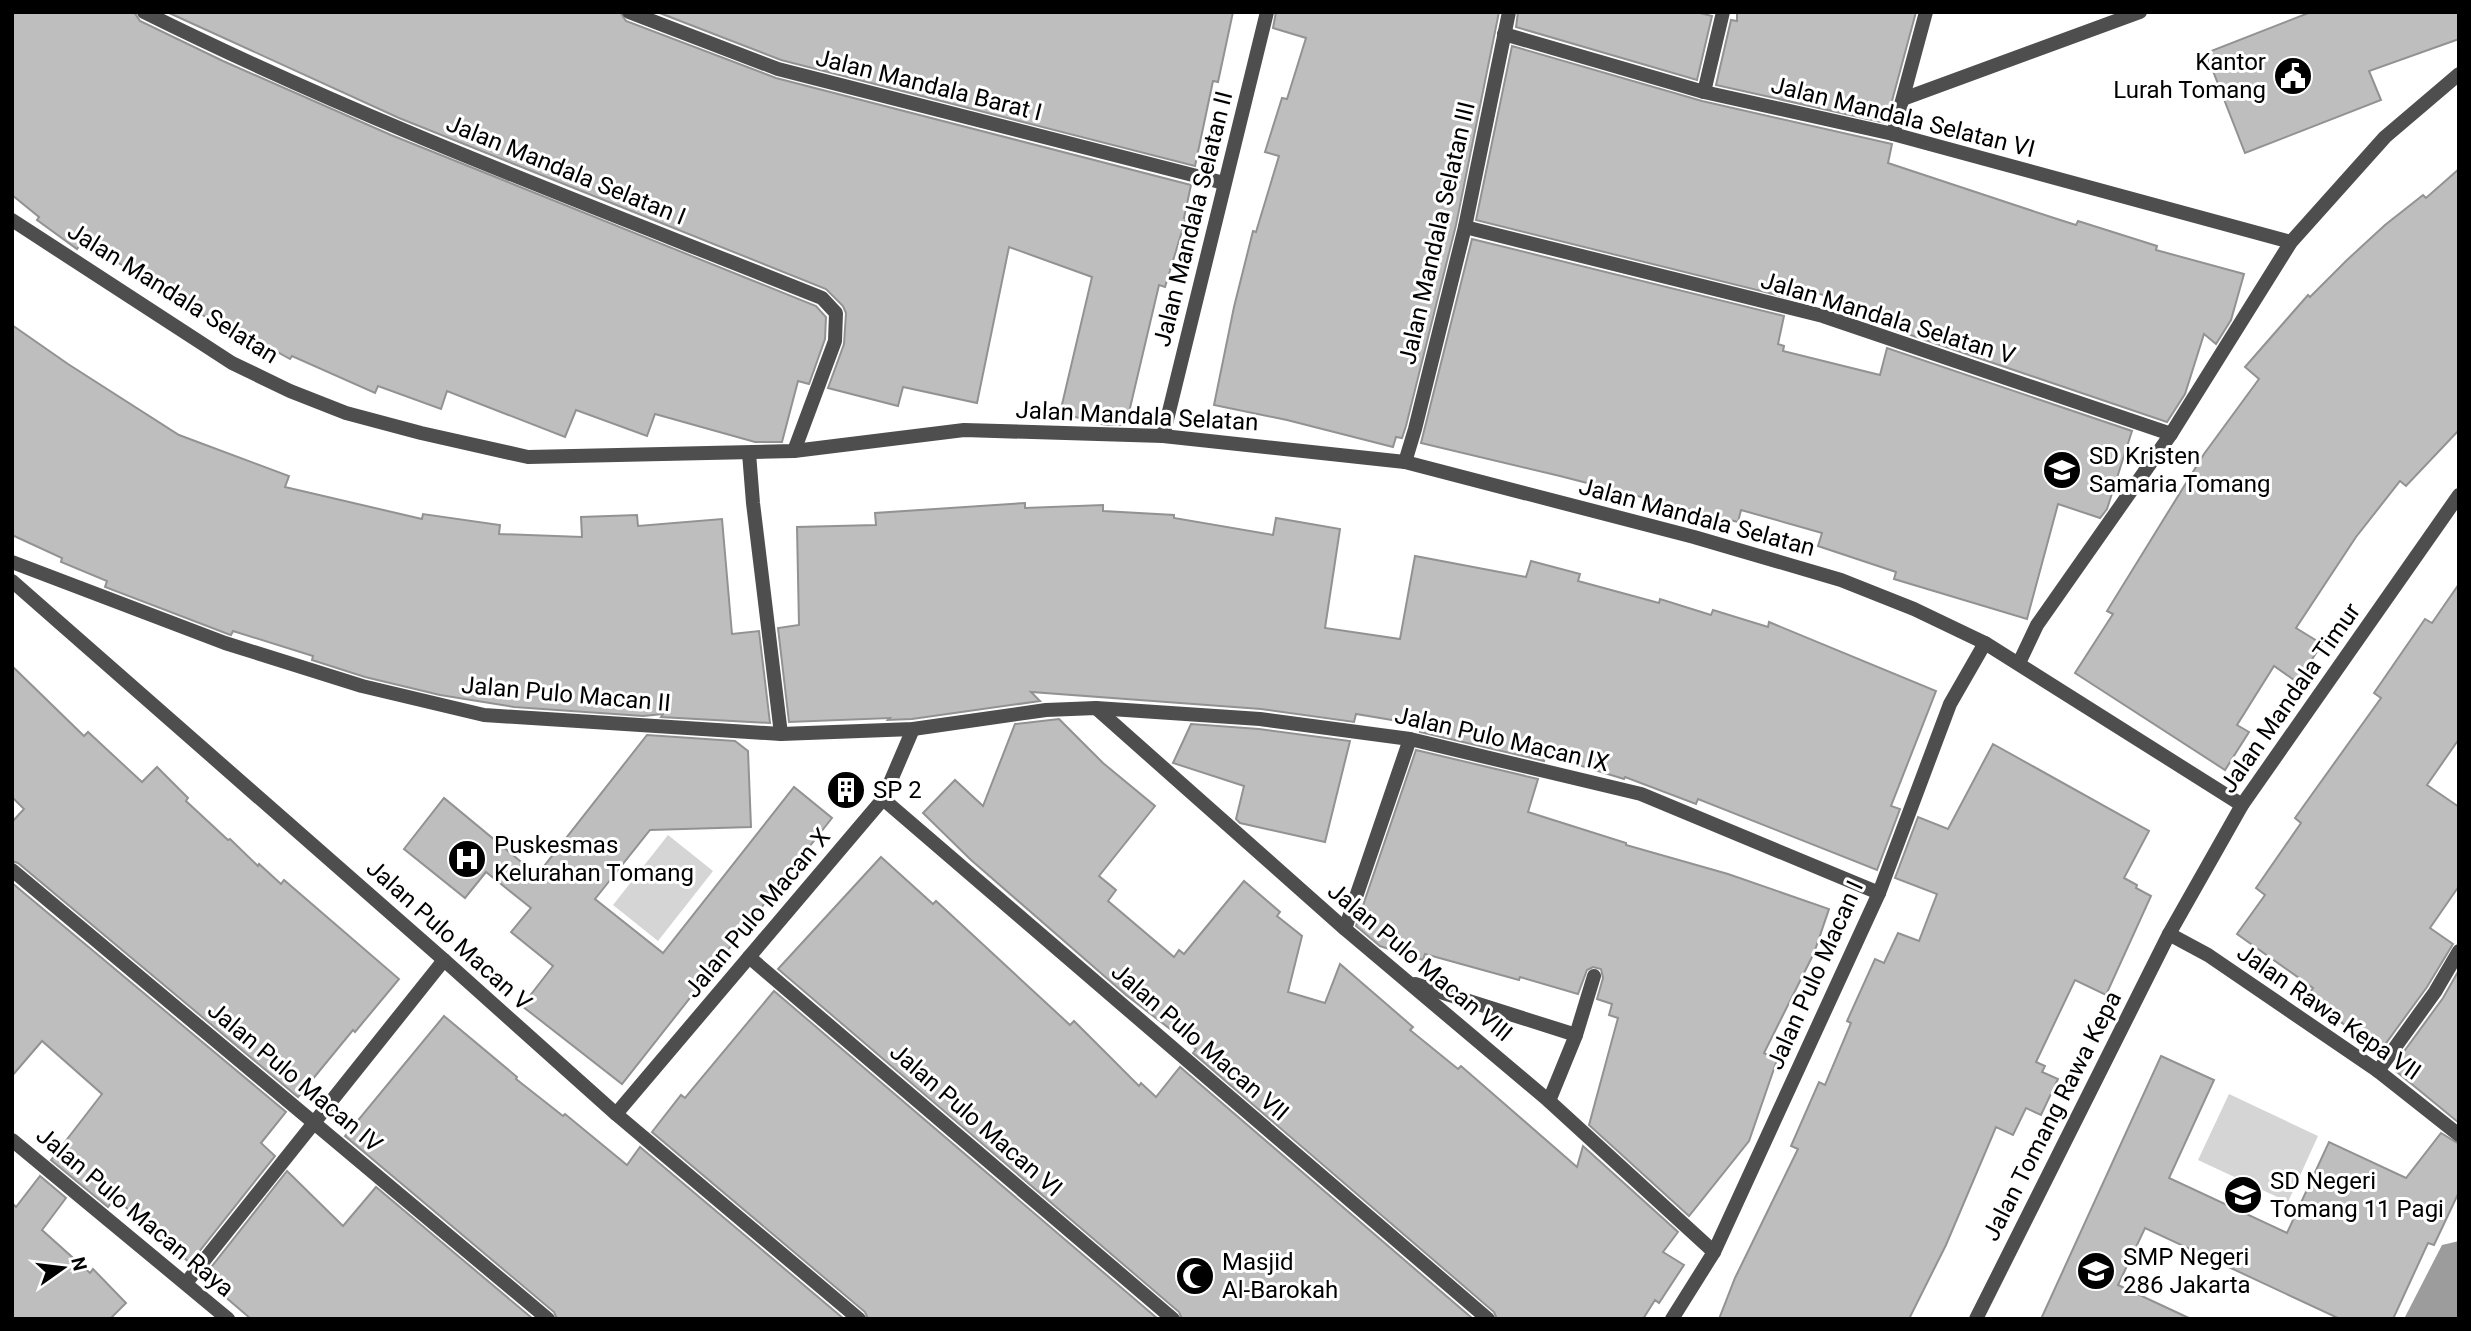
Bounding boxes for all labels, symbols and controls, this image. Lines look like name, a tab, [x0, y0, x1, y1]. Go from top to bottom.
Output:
street label: Jalan Mandala Barat I	[813, 43, 1045, 127]
place label: Kantor Lurah Tomang	[2113, 48, 2266, 104]
public building icon: Kantor Lurah Tomang	[2272, 55, 2314, 97]
street label: Jalan Mandala Selatan VI	[1768, 71, 2038, 163]
street label: Jalan Mandala Selatan II	[1148, 88, 1238, 350]
street label: Jalan Mandala Selatan III	[1393, 99, 1481, 367]
street label: Jalan Mandala Selatan I	[442, 109, 690, 231]
street label: Jalan Mandala Selatan	[62, 217, 284, 369]
street label: Jalan Mandala Selatan V	[1758, 266, 2018, 370]
street label: Jalan Mandala Selatan	[1015, 396, 1259, 436]
place label: SD Kristen Samaria Tomang	[2089, 442, 2271, 498]
school or university icon: SD Kristen Samaria Tomang	[2041, 449, 2083, 491]
street label: Jalan Mandala Selatan	[1576, 472, 1818, 562]
street label: Jalan Mandala Timur	[2214, 598, 2366, 798]
street label: Jalan Pulo Macan II	[460, 671, 672, 717]
street label: Jalan Pulo Macan IX	[1392, 701, 1612, 777]
building icon: SP 2	[825, 769, 867, 811]
place label: SP 2	[873, 776, 922, 804]
street label: Jalan Pulo Macan X	[678, 823, 836, 1003]
place label: Puskesmas Kelurahan Tomang	[494, 831, 694, 887]
hospital icon: Puskesmas Kelurahan Tomang	[446, 838, 488, 880]
street label: Jalan Pulo Macan V	[361, 854, 537, 1016]
street label: Jalan Pulo Macan I	[1761, 876, 1869, 1074]
street label: Jalan Pulo Macan VIII	[1322, 877, 1518, 1047]
street label: Jalan Rawa Kepa VII	[2232, 938, 2426, 1086]
street label: Jalan Pulo Macan VII	[1106, 957, 1294, 1127]
street label: Jalan Tomang Rawa Kepa	[1977, 986, 2127, 1246]
street label: Jalan Pulo Macan IV	[202, 996, 388, 1158]
street label: Jalan Pulo Macan VI	[884, 1038, 1068, 1202]
street label: Jalan Pulo Macan Raya	[31, 1121, 239, 1303]
place label: SD Negeri Tomang 11 Pagi	[2270, 1167, 2444, 1223]
school or university icon: SD Negeri Tomang 11 Pagi	[2222, 1174, 2264, 1216]
north arrow	[28, 1233, 98, 1303]
place label: SMP Negeri 286 Jakarta	[2123, 1243, 2251, 1299]
place label: Masjid Al-Barokah	[1222, 1248, 1338, 1304]
school or university icon: SMP Negeri 286 Jakarta	[2075, 1250, 2117, 1292]
text: N	[66, 1255, 92, 1273]
mosque icon: Masjid Al-Barokah	[1174, 1255, 1216, 1297]

